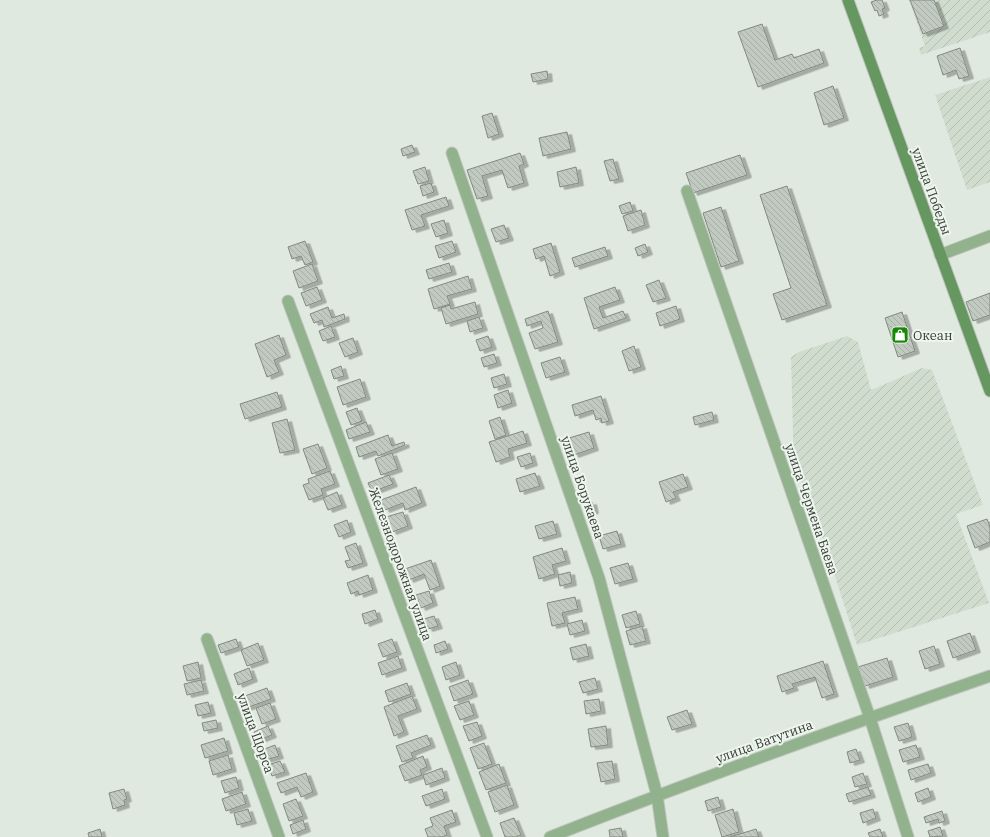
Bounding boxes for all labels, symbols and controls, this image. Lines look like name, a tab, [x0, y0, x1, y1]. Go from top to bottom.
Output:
street label: улица Победы	[908, 145, 955, 237]
shop icon: Океан	[890, 325, 910, 345]
place label: Океан	[913, 327, 953, 344]
street label: улица Борукаева	[557, 433, 608, 541]
street label: улица Чермена Баева	[781, 441, 842, 577]
street label: Железнодорожная улица	[365, 485, 436, 643]
street label: улица Щорса	[233, 691, 278, 775]
street label: улица Ватутина	[713, 716, 815, 767]

